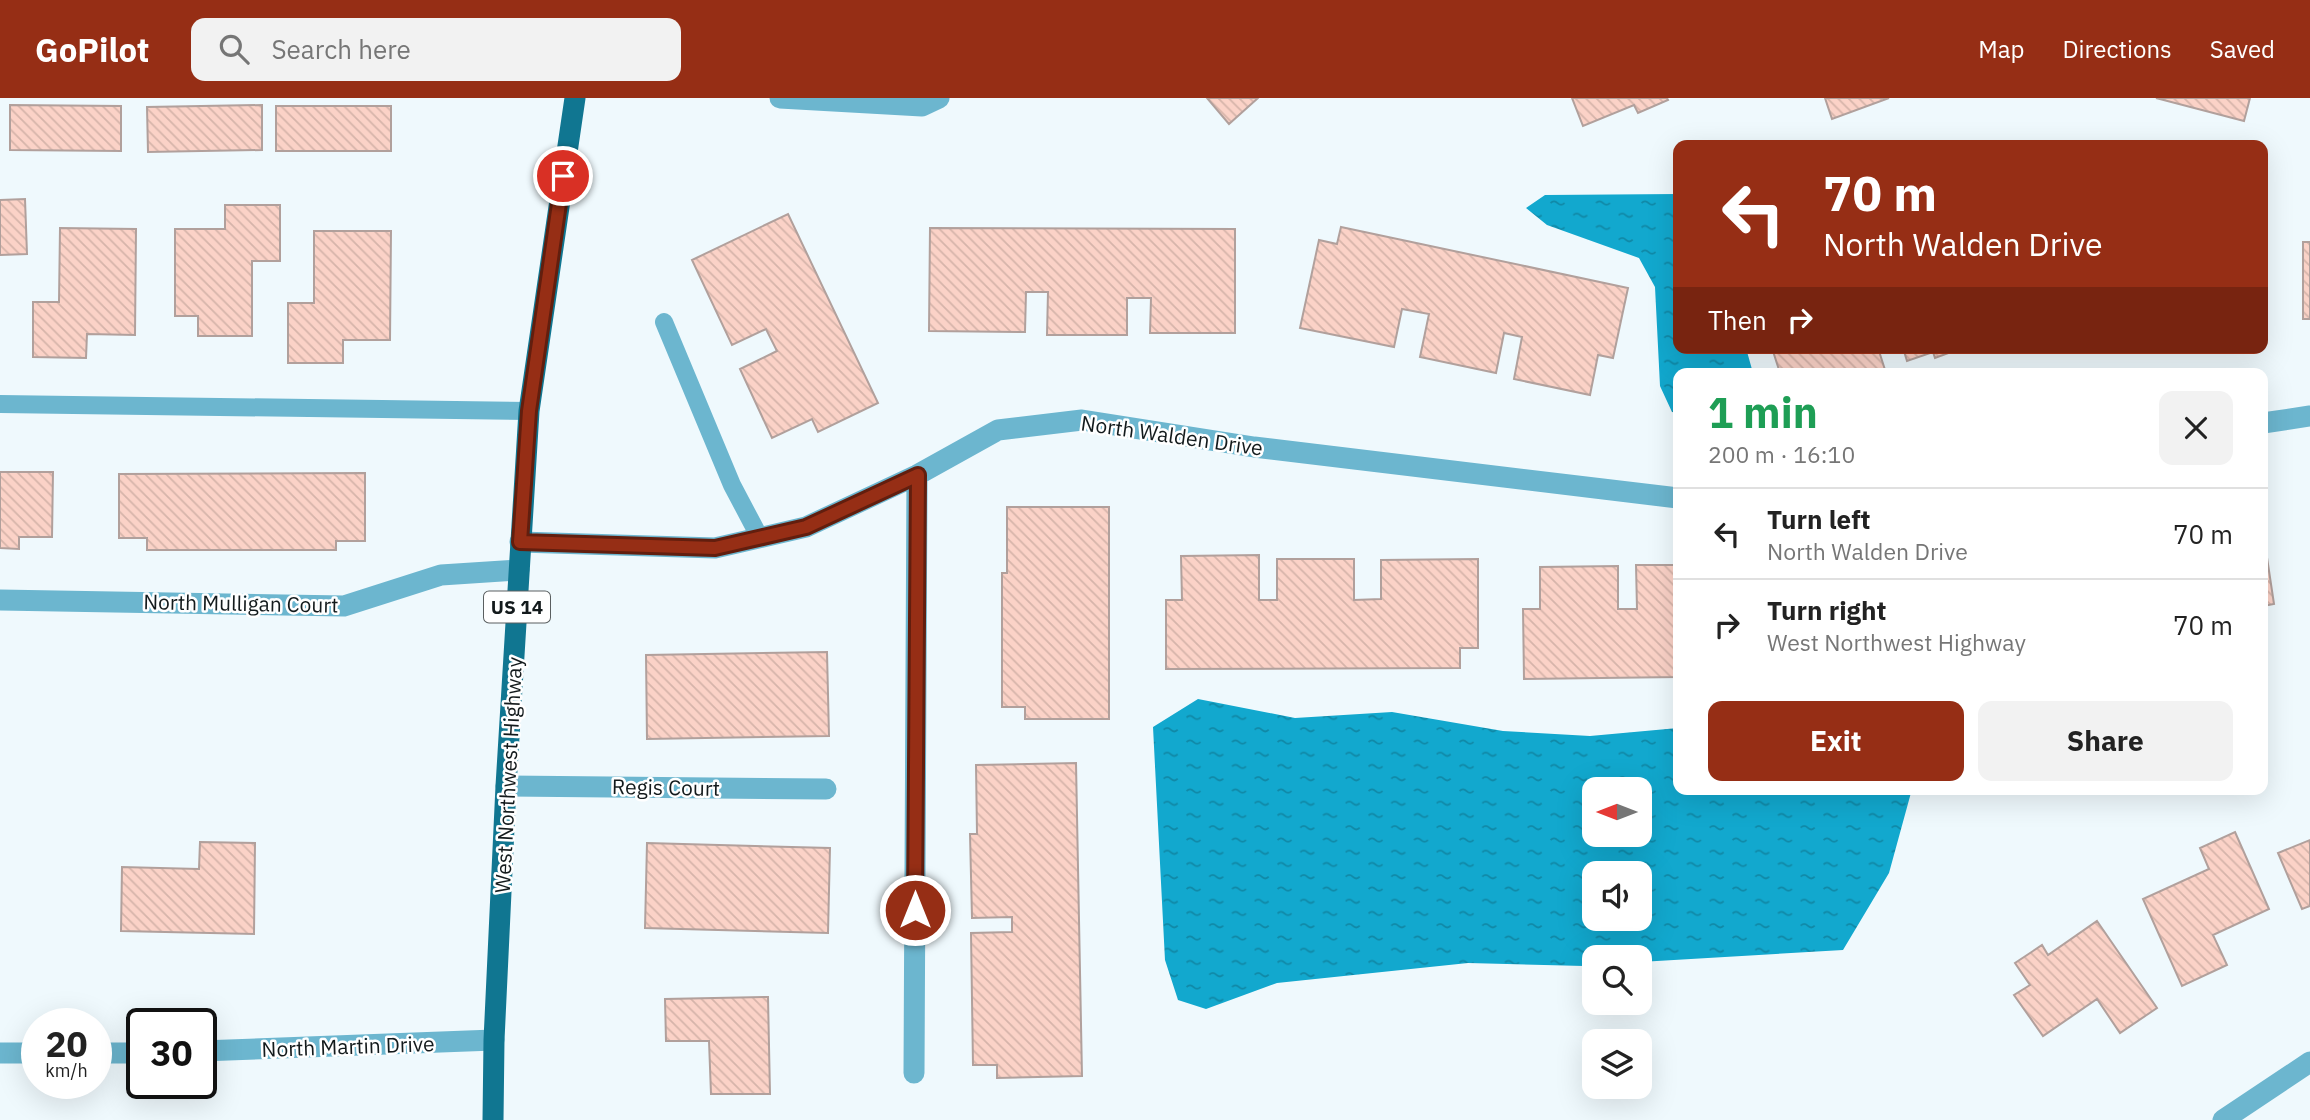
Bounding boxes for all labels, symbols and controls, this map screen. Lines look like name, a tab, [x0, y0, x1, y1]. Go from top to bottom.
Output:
search box	[191, 18, 681, 81]
text: GoPilot	[35, 28, 149, 71]
icon: search	[215, 30, 253, 68]
text: Search here	[271, 32, 411, 66]
text: Map	[1978, 33, 2024, 65]
text: Directions	[2062, 33, 2172, 65]
text: Saved	[2210, 33, 2275, 65]
pin	[533, 146, 593, 206]
icon: arrive	[544, 157, 582, 195]
text: 70 m	[1823, 161, 1937, 224]
icon: left	[1708, 168, 1799, 259]
text: North Walden Drive	[1823, 223, 2103, 265]
icon: right	[1781, 301, 1819, 339]
text: Then	[1708, 303, 1767, 337]
text: 1 min	[1708, 385, 1818, 440]
button: close	[2159, 391, 2233, 465]
street label: North Walden Drive	[1079, 408, 1265, 462]
text: 200 m · 16:10	[1708, 439, 1855, 469]
text: Turn left	[1767, 502, 1870, 536]
icon: left	[1708, 515, 1746, 553]
text: 70 m	[2173, 517, 2233, 551]
text: North Walden Drive	[1767, 536, 1968, 566]
street label: North Mulligan Court	[143, 587, 339, 619]
road number: US 14	[484, 592, 550, 622]
text: Turn right	[1767, 593, 1886, 627]
icon: right	[1708, 606, 1746, 644]
text: 70 m	[2173, 608, 2233, 642]
text: West Northwest Highway	[1767, 627, 2026, 657]
street label: West Northwest Highway	[488, 656, 528, 894]
button: Exit	[1708, 701, 1964, 781]
button: Share	[1978, 701, 2233, 781]
street label: Regis Court	[612, 772, 720, 802]
north arrow	[1582, 777, 1652, 847]
map controls	[1582, 777, 1652, 1099]
button: sound	[1582, 861, 1652, 931]
position arrow	[878, 873, 952, 947]
button: search	[1582, 945, 1652, 1015]
speed limit sign: 30	[126, 1008, 217, 1099]
text: 20	[45, 1021, 88, 1067]
street label: North Martin Drive	[261, 1029, 435, 1063]
button: layers	[1582, 1029, 1652, 1099]
text: km/h	[45, 1059, 88, 1082]

